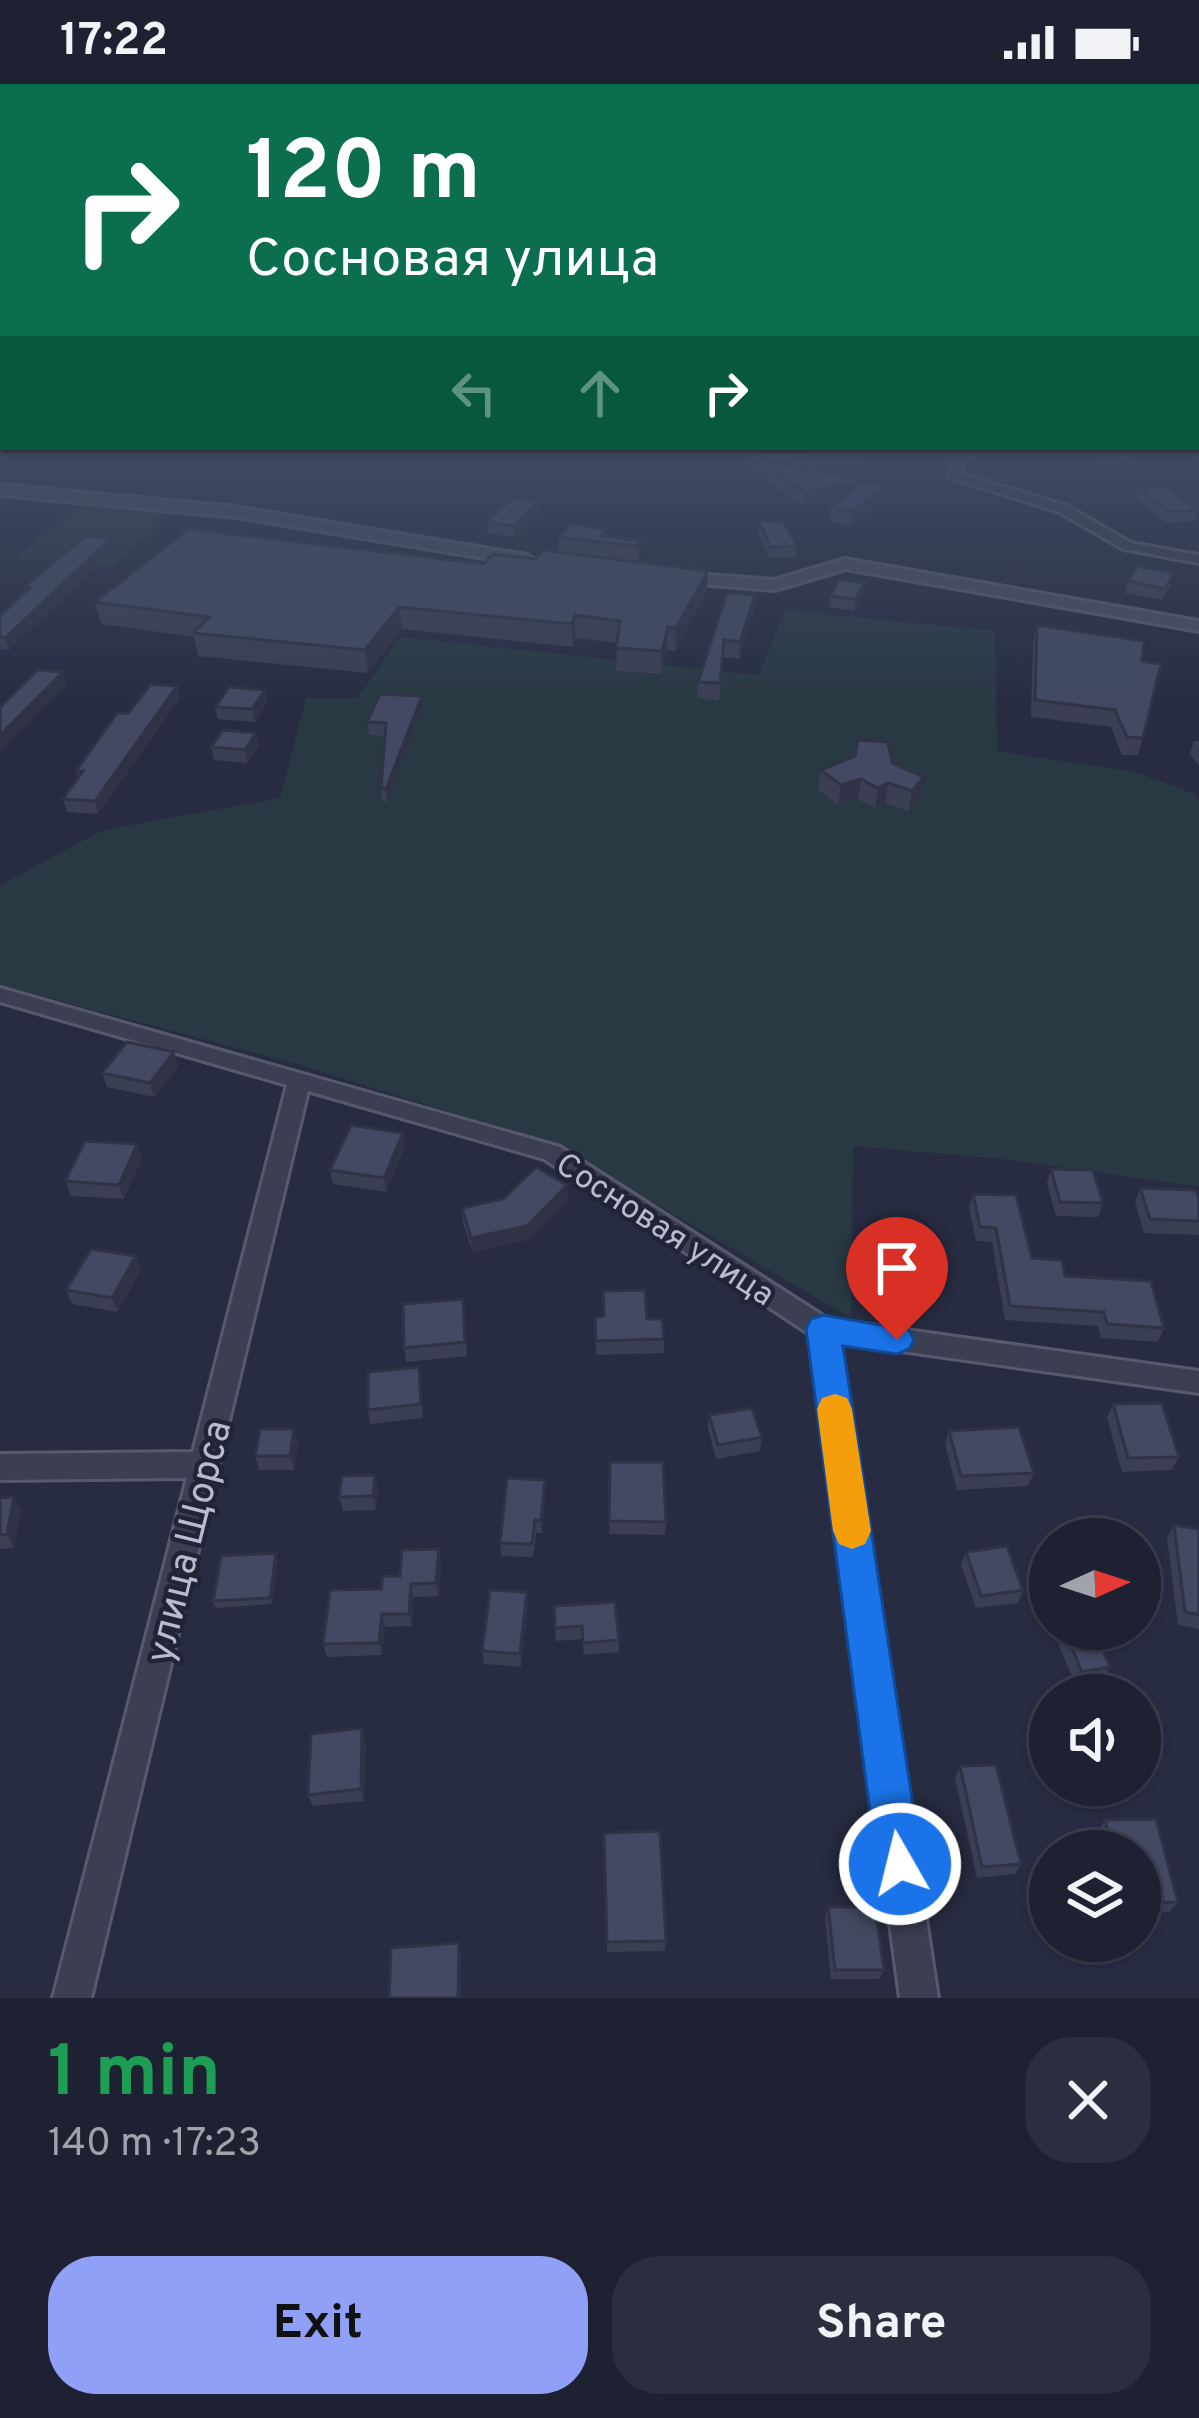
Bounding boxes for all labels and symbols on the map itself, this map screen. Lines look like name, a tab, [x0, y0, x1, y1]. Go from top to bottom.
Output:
street label: Сосновая улица	[547, 1145, 781, 1318]
pin	[846, 1217, 948, 1340]
street label: улица Щорса	[138, 1416, 245, 1669]
north arrow	[1029, 1518, 1161, 1650]
position arrow	[837, 1801, 963, 1927]

